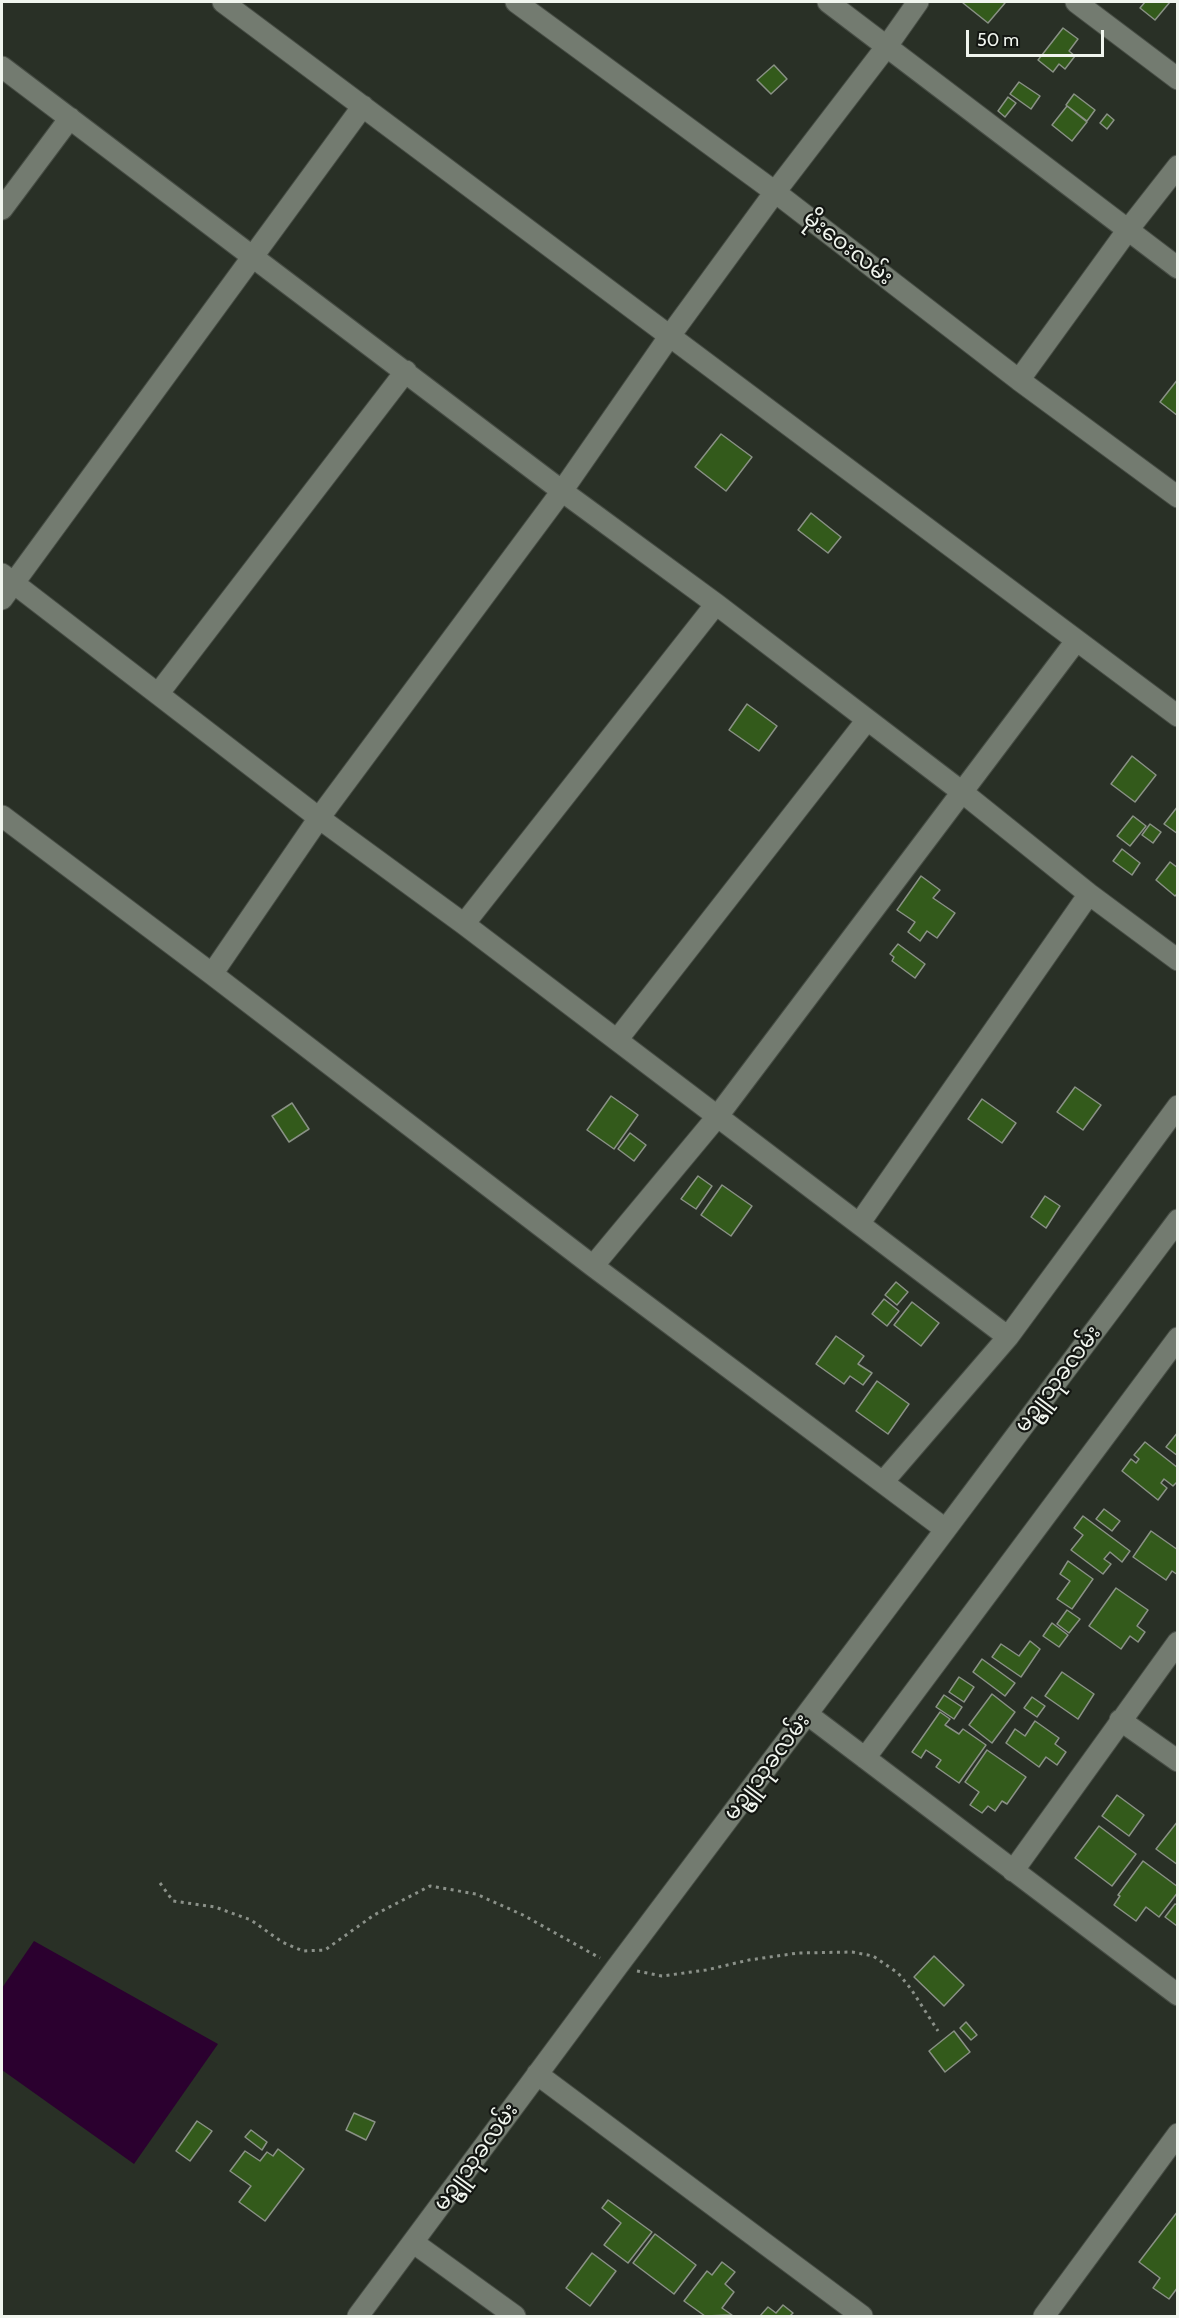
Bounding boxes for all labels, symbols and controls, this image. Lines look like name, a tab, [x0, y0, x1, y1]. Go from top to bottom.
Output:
scale bar	[969, 18, 1107, 56]
text: 50 m	[977, 29, 1019, 51]
street label: မိုးဝေးလမ်း	[798, 205, 898, 291]
street label: မဥ္ဇူသုခလမ်း	[1009, 1321, 1107, 1437]
street label: မဥ္ဇူသုခလမ်း	[718, 1709, 816, 1825]
street label: မဥ္ဇူသုခလမ်း	[428, 2098, 524, 2216]

